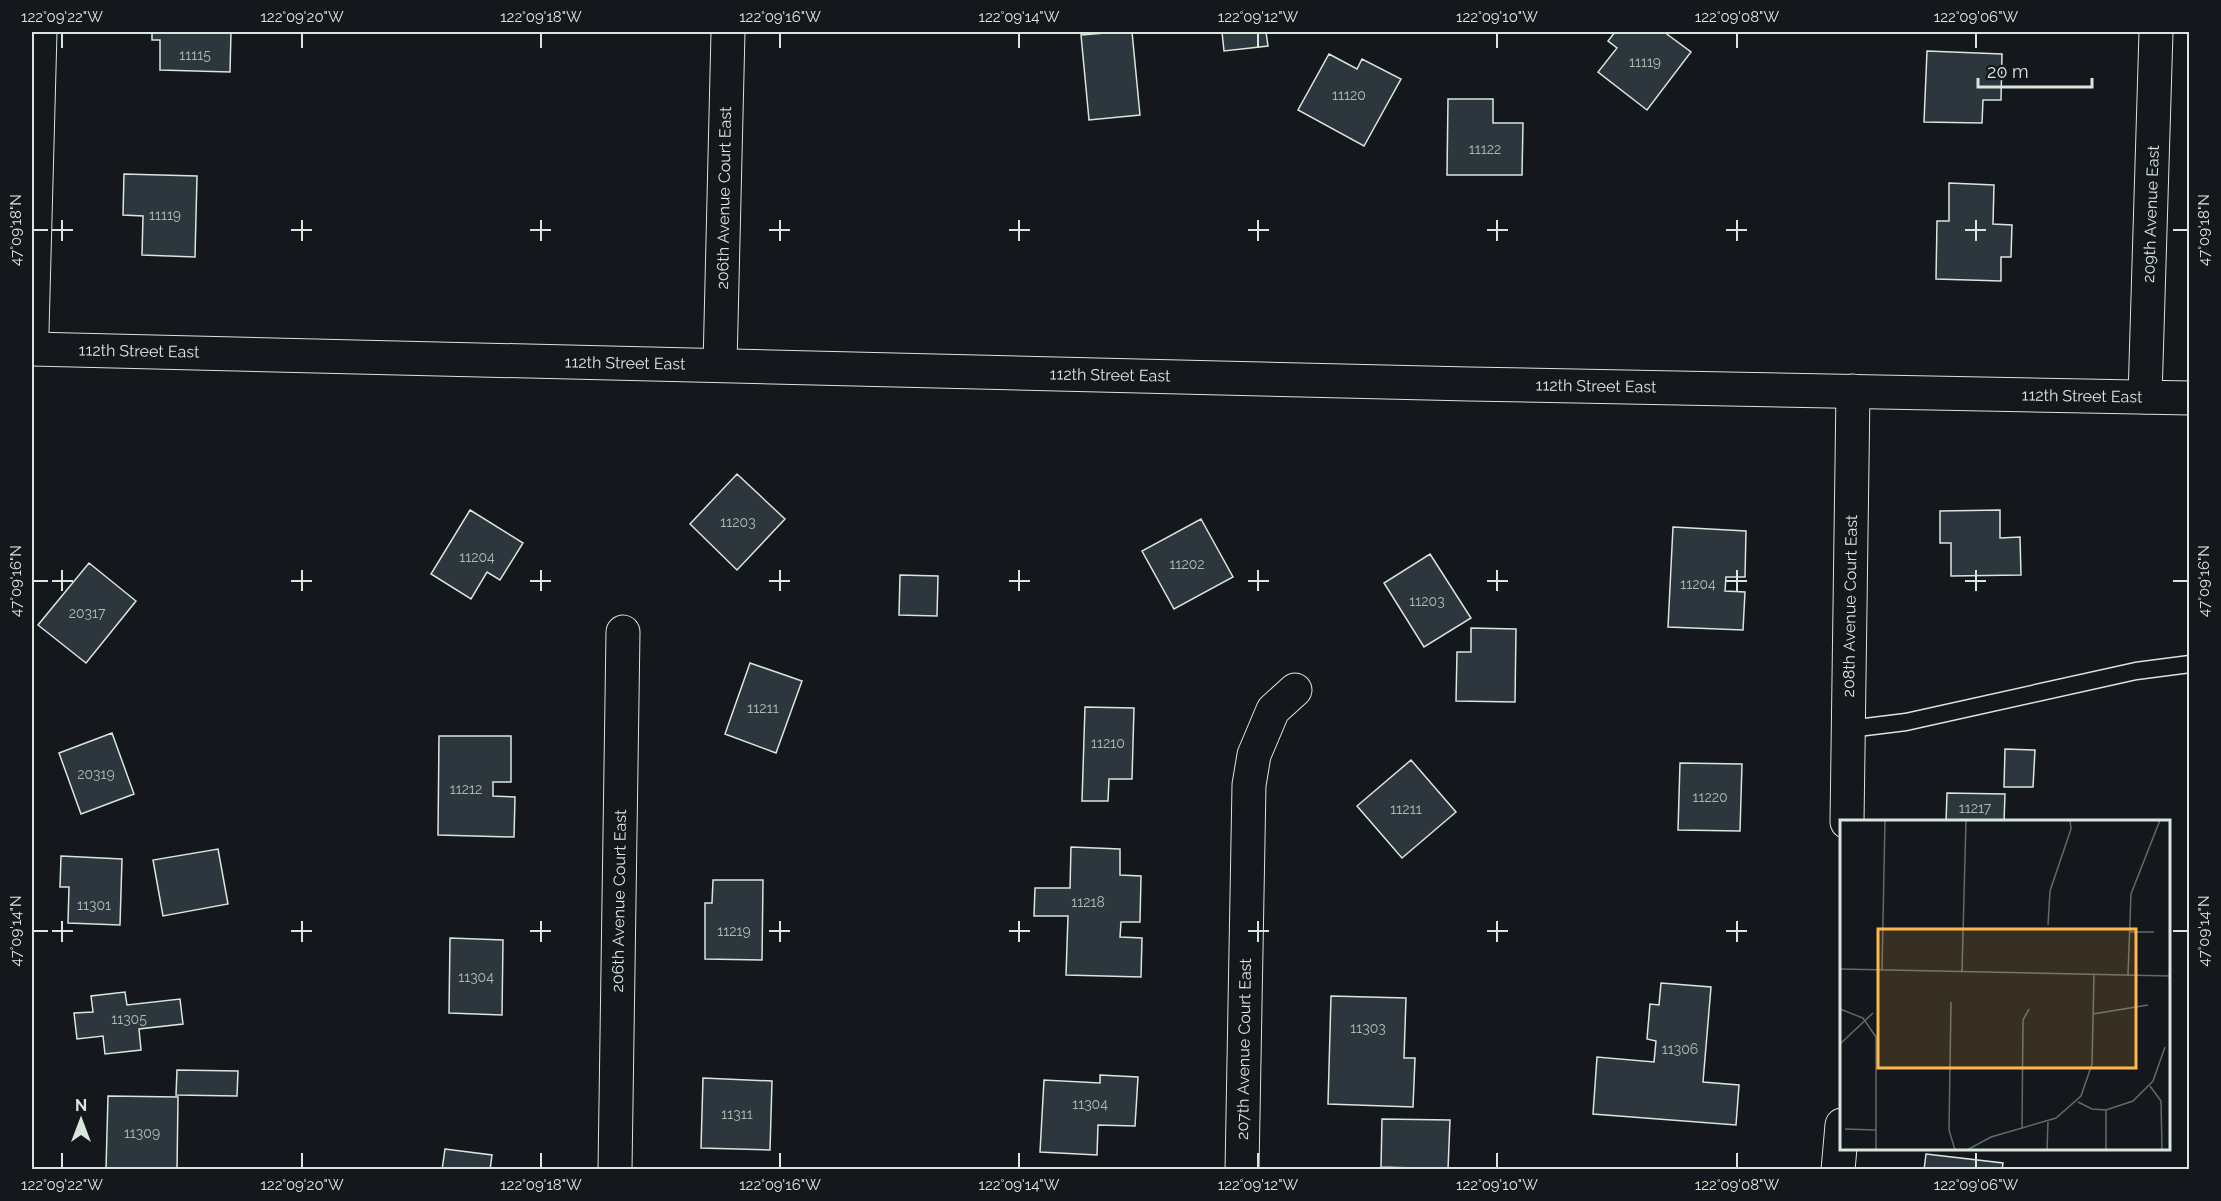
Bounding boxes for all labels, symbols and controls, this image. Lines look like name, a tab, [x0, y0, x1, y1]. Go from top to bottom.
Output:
text: 122°09'22"W	[21, 8, 103, 26]
text: 122°09'20"W	[260, 8, 344, 26]
text: 122°09'18"W	[500, 8, 582, 26]
text: 122°09'16"W	[739, 8, 821, 26]
text: 122°09'14"W	[979, 8, 1060, 26]
text: 122°09'12"W	[1218, 8, 1299, 26]
text: 122°09'10"W	[1456, 8, 1538, 26]
text: 122°09'08"W	[1695, 8, 1779, 26]
text: 122°09'06"W	[1934, 8, 2019, 26]
house number: 11115	[179, 47, 211, 63]
scale bar	[1978, 51, 2092, 89]
house number: 11119	[1629, 54, 1661, 70]
text: 20 m	[1987, 61, 2029, 82]
house number: 11120	[1332, 87, 1366, 103]
street label: 206th Avenue Court East	[713, 106, 735, 290]
house number: 11122	[1469, 141, 1501, 157]
street label: 209th Avenue East	[2139, 144, 2163, 283]
text: 47°09'18"N	[7, 194, 25, 266]
text: 47°09'18"N	[2195, 194, 2213, 266]
house number: 11119	[149, 207, 181, 223]
street label: 112th Street East	[78, 340, 200, 362]
street label: 112th Street East	[564, 352, 686, 374]
street label: 112th Street East	[1049, 364, 1171, 386]
street label: 112th Street East	[1535, 375, 1657, 397]
street label: 112th Street East	[2021, 385, 2143, 407]
house number: 11203	[720, 514, 756, 530]
street label: 208th Avenue Court East	[1839, 514, 1861, 697]
text: 47°09'16"N	[7, 545, 25, 617]
text: 47°09'16"N	[2195, 545, 2213, 617]
house number: 11204	[459, 549, 495, 565]
house number: 11202	[1169, 556, 1205, 572]
house number: 11204	[1680, 576, 1716, 592]
house number: 11203	[1409, 593, 1445, 609]
house number: 20317	[69, 605, 106, 621]
house number: 11211	[747, 700, 779, 716]
house number: 11210	[1091, 735, 1125, 751]
house number: 20319	[77, 766, 115, 782]
house number: 11212	[450, 781, 482, 797]
house number: 11220	[1692, 789, 1728, 805]
house number: 11217	[1959, 800, 1992, 816]
house number: 11211	[1390, 801, 1422, 817]
street label: 206th Avenue Court East	[608, 809, 630, 993]
inset map	[1840, 820, 2170, 1150]
house number: 11218	[1071, 894, 1105, 910]
text: 47°09'14"N	[7, 896, 25, 966]
text: 47°09'14"N	[2195, 896, 2213, 966]
house number: 11301	[77, 897, 111, 913]
house number: 11219	[717, 923, 751, 939]
street label: 207th Avenue Court East	[1233, 957, 1255, 1140]
house number: 11304	[458, 969, 494, 985]
house number: 11305	[111, 1011, 147, 1027]
house number: 11303	[1350, 1020, 1386, 1036]
house number: 11306	[1662, 1041, 1698, 1057]
north arrow	[51, 1090, 111, 1150]
text: N	[75, 1096, 87, 1115]
house number: 11304	[1072, 1096, 1108, 1112]
house number: 11311	[721, 1106, 753, 1122]
house number: 11309	[124, 1125, 160, 1141]
text: 122°09'22"W	[21, 1176, 103, 1194]
text: 122°09'20"W	[260, 1176, 344, 1194]
text: 122°09'18"W	[500, 1176, 582, 1194]
text: 122°09'16"W	[739, 1176, 821, 1194]
text: 122°09'14"W	[979, 1176, 1060, 1194]
text: 122°09'12"W	[1218, 1176, 1299, 1194]
text: 122°09'10"W	[1456, 1176, 1538, 1194]
text: 122°09'08"W	[1695, 1176, 1779, 1194]
text: 122°09'06"W	[1934, 1176, 2019, 1194]

